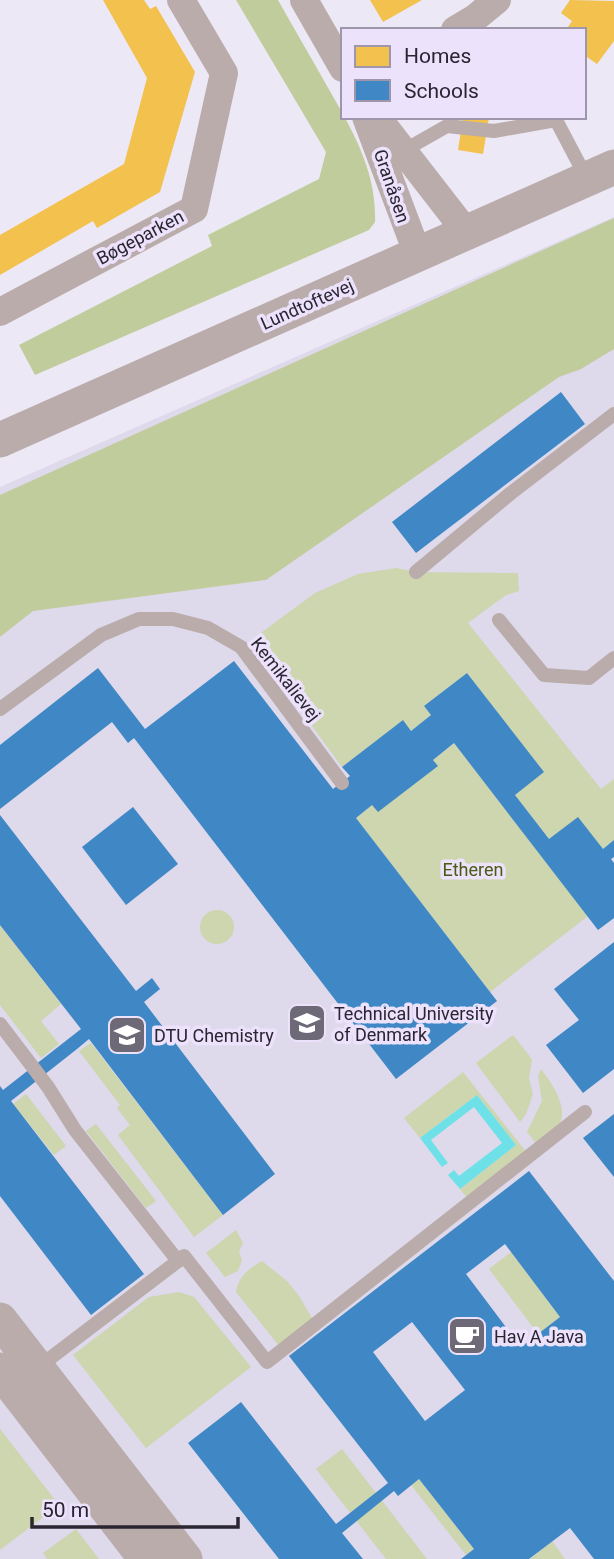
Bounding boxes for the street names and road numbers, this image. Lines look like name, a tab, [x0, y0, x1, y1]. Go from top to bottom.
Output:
street label: Granåsen	[370, 147, 414, 225]
street label: Bøgeparken	[93, 205, 187, 269]
street label: Lundtoftevej	[257, 274, 357, 334]
street label: Kemikalievej	[247, 633, 325, 725]

